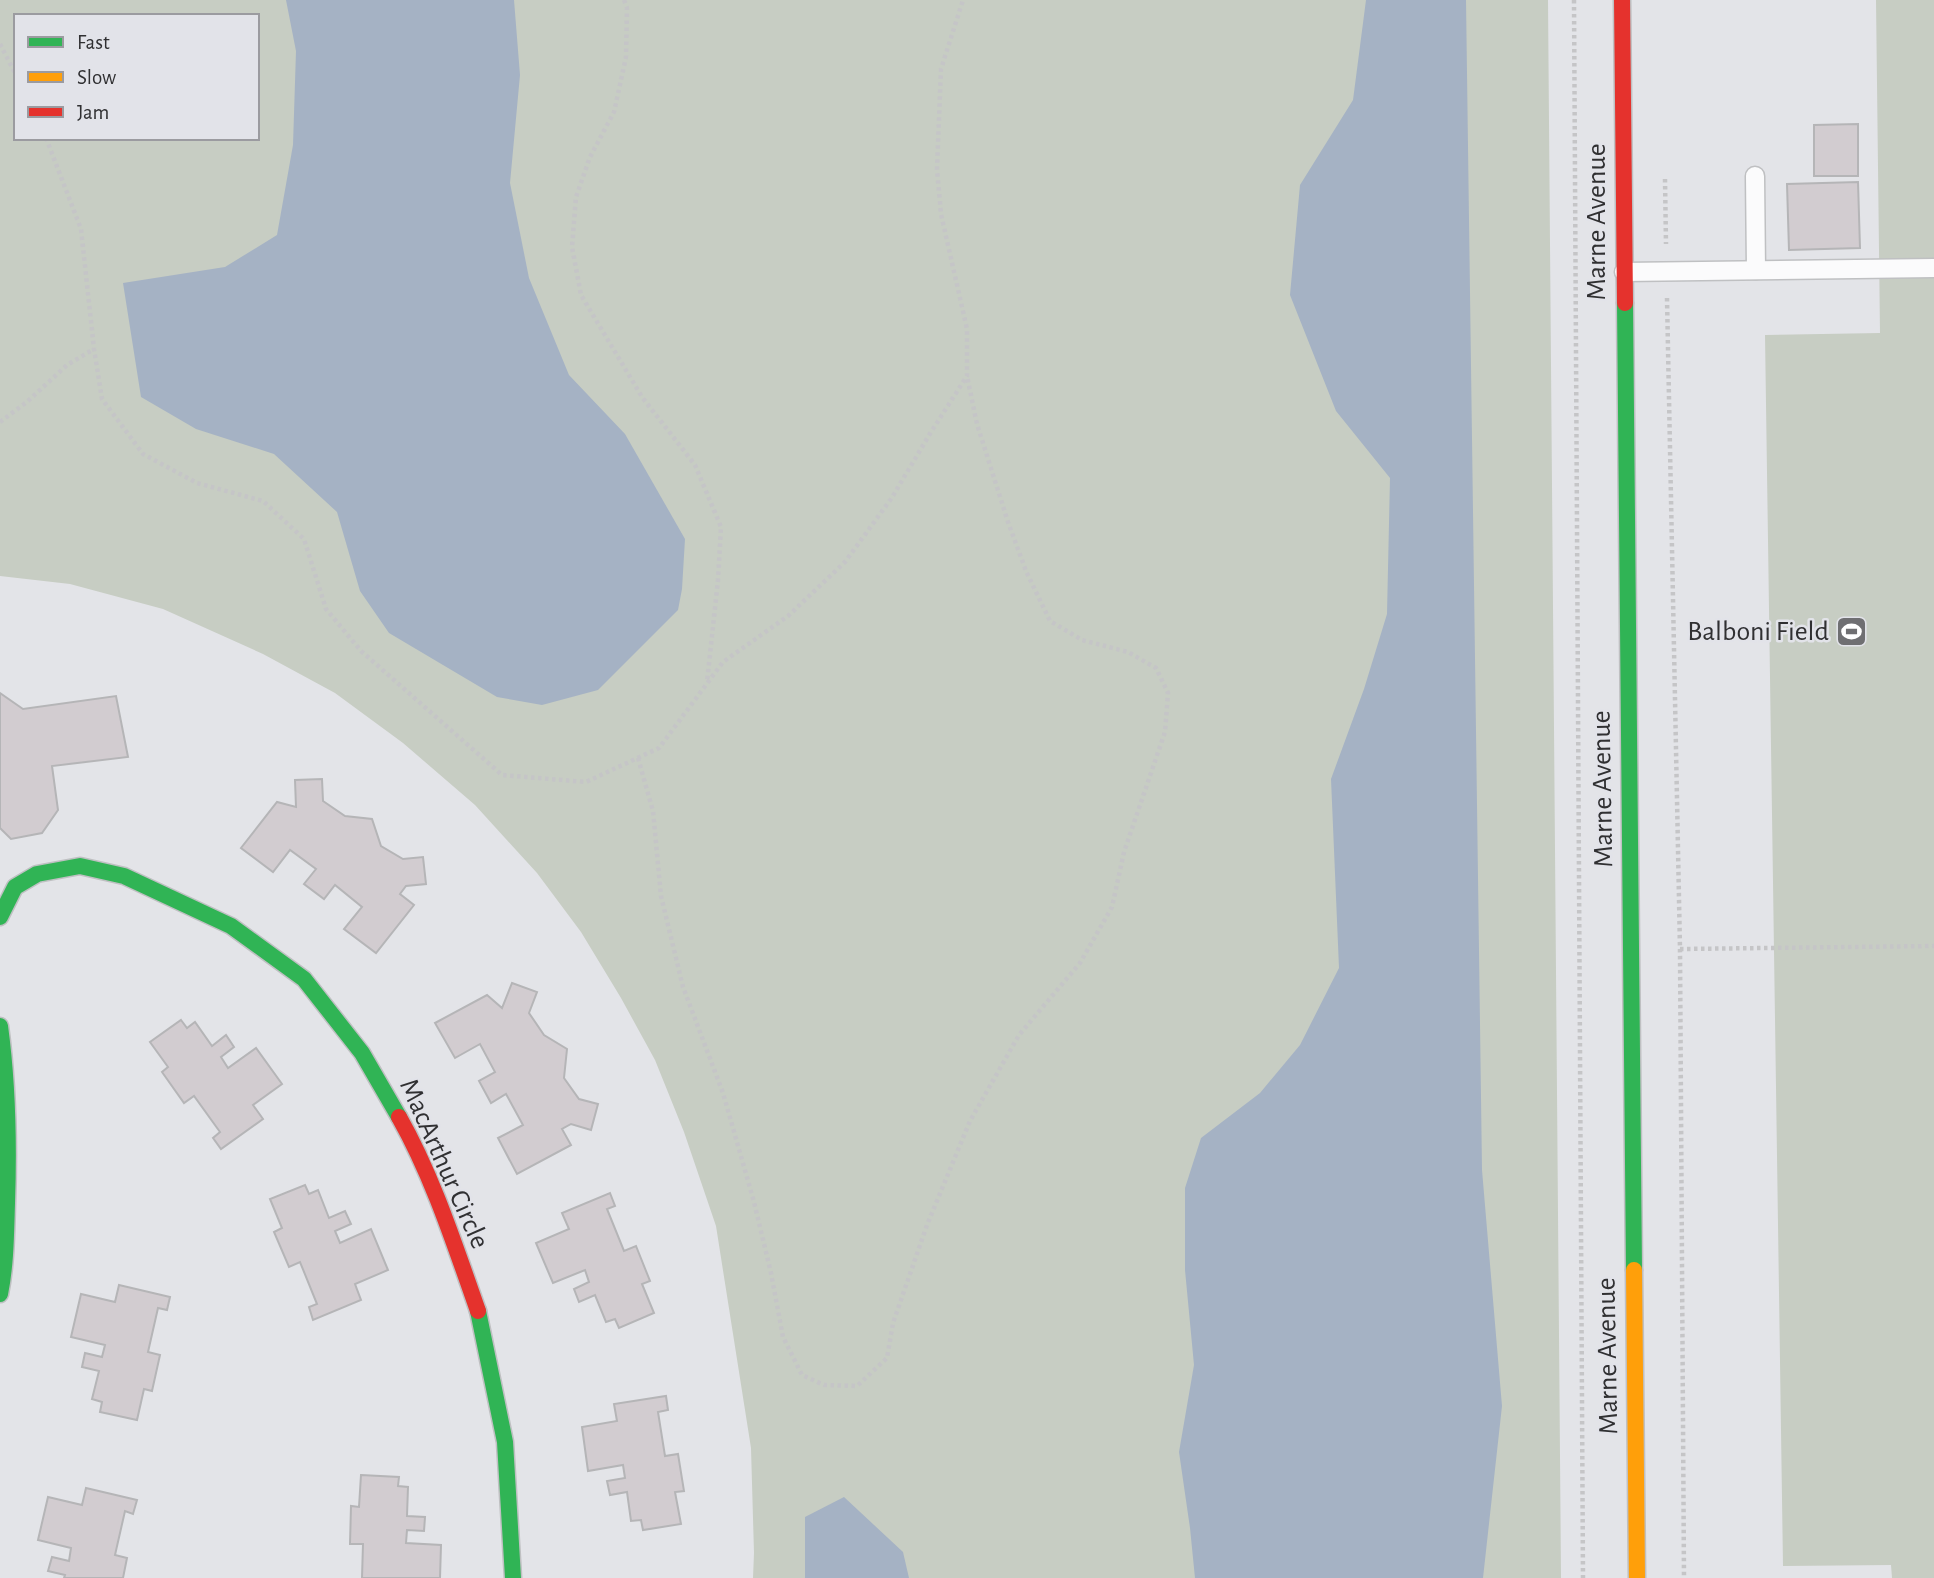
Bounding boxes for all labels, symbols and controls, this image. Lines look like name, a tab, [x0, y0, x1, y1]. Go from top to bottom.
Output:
legend	[14, 14, 259, 140]
text: Fast	[77, 32, 110, 53]
text: Slow	[77, 67, 116, 88]
text: Jam	[77, 102, 109, 123]
street label: Marne Avenue	[1583, 143, 1611, 301]
sports icon: Balboni Field	[1835, 615, 1869, 649]
place label: Balboni Field	[1687, 618, 1829, 646]
street label: Marne Avenue	[1588, 710, 1618, 868]
street label: MacArthur Circle	[394, 1075, 494, 1253]
street label: Marne Avenue	[1593, 1277, 1623, 1435]

